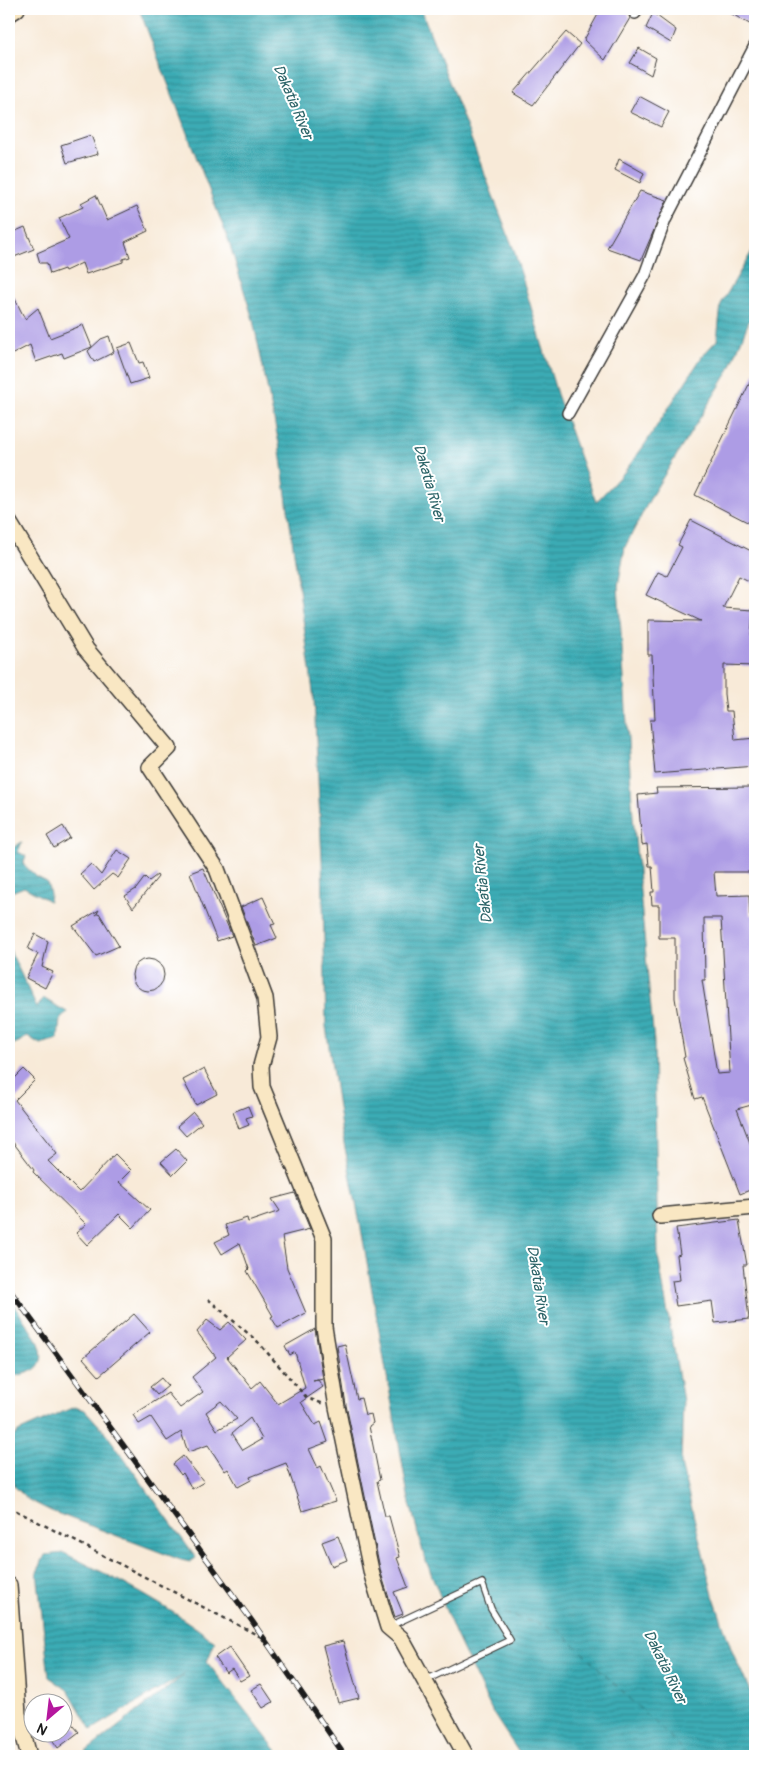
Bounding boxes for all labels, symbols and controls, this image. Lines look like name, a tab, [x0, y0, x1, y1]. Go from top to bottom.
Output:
water label: Dakatia River	[269, 62, 318, 144]
water label: Dakatia River	[409, 442, 450, 525]
water label: Dakatia River	[469, 842, 497, 924]
water label: Dakatia River	[522, 1244, 554, 1327]
water label: Dakatia River	[639, 1627, 692, 1708]
north arrow	[22, 1692, 72, 1742]
text: N	[34, 1719, 50, 1739]

